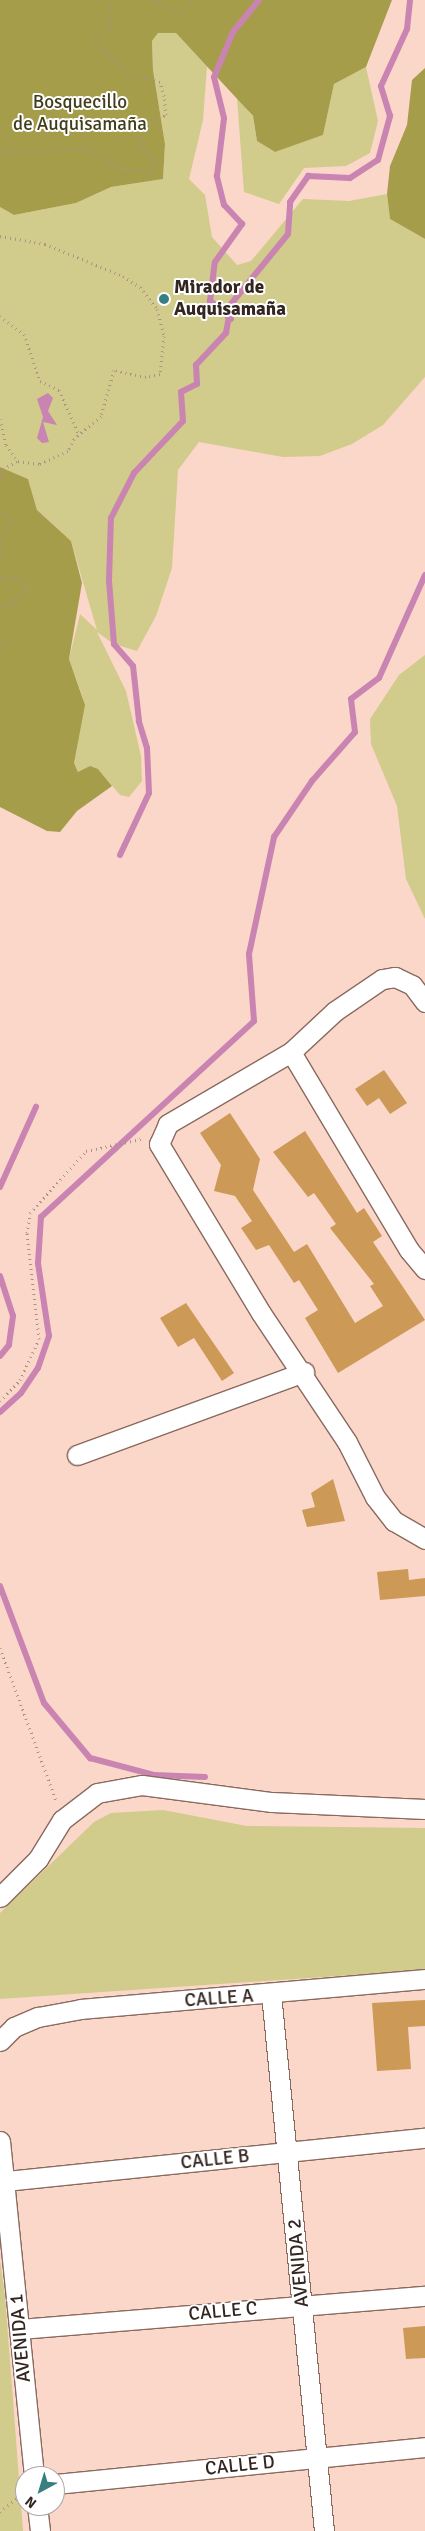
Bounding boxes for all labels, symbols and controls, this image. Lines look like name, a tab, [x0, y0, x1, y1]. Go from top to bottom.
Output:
park label: Bosquecillo de Auquisamaña	[13, 92, 147, 136]
place label: Mirador de Auquisamaña	[174, 277, 286, 321]
marker: Mirador de Auquisamaña	[158, 293, 170, 305]
street label: CALLE A	[184, 1985, 254, 2013]
street label: CALLE B	[180, 2145, 250, 2175]
street label: AVENIDA 2	[284, 2218, 314, 2308]
street label: AVENIDA 1	[6, 2293, 36, 2383]
street label: CALLE C	[188, 2298, 258, 2326]
street label: CALLE D	[204, 2451, 276, 2481]
north arrow	[15, 2466, 65, 2516]
text: N	[22, 2493, 40, 2512]

